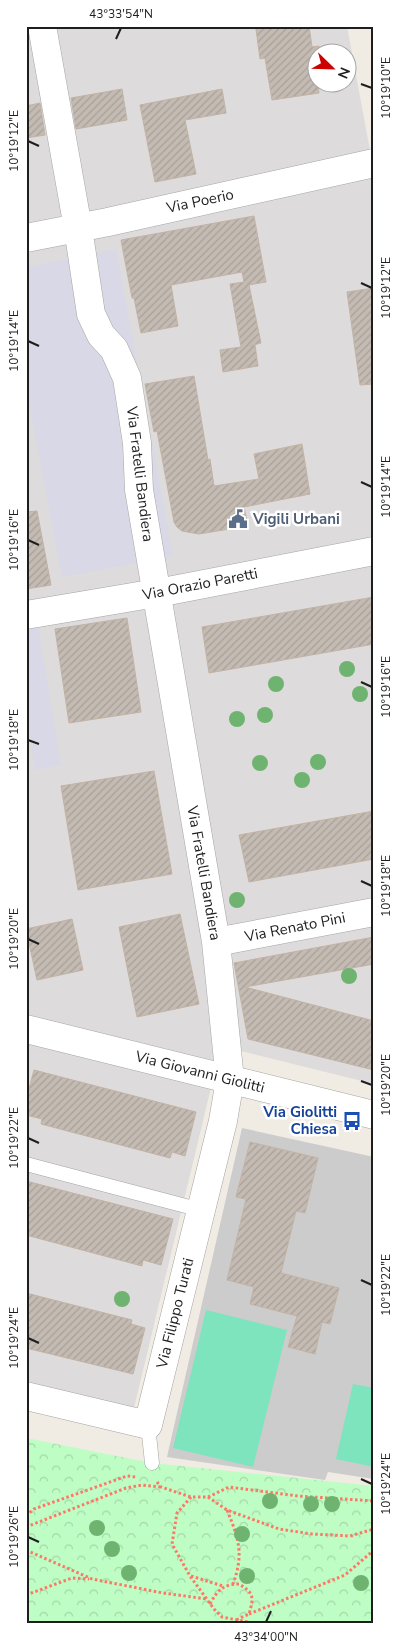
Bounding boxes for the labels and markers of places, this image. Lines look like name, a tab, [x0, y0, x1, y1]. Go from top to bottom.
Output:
public building icon: Vigili Urbani	[227, 508, 249, 530]
place label: Vigili Urbani	[252, 509, 340, 529]
place label: Via Giolitti Chiesa	[262, 1102, 337, 1139]
bus stop icon: Via Giolitti Chiesa	[341, 1110, 363, 1132]

